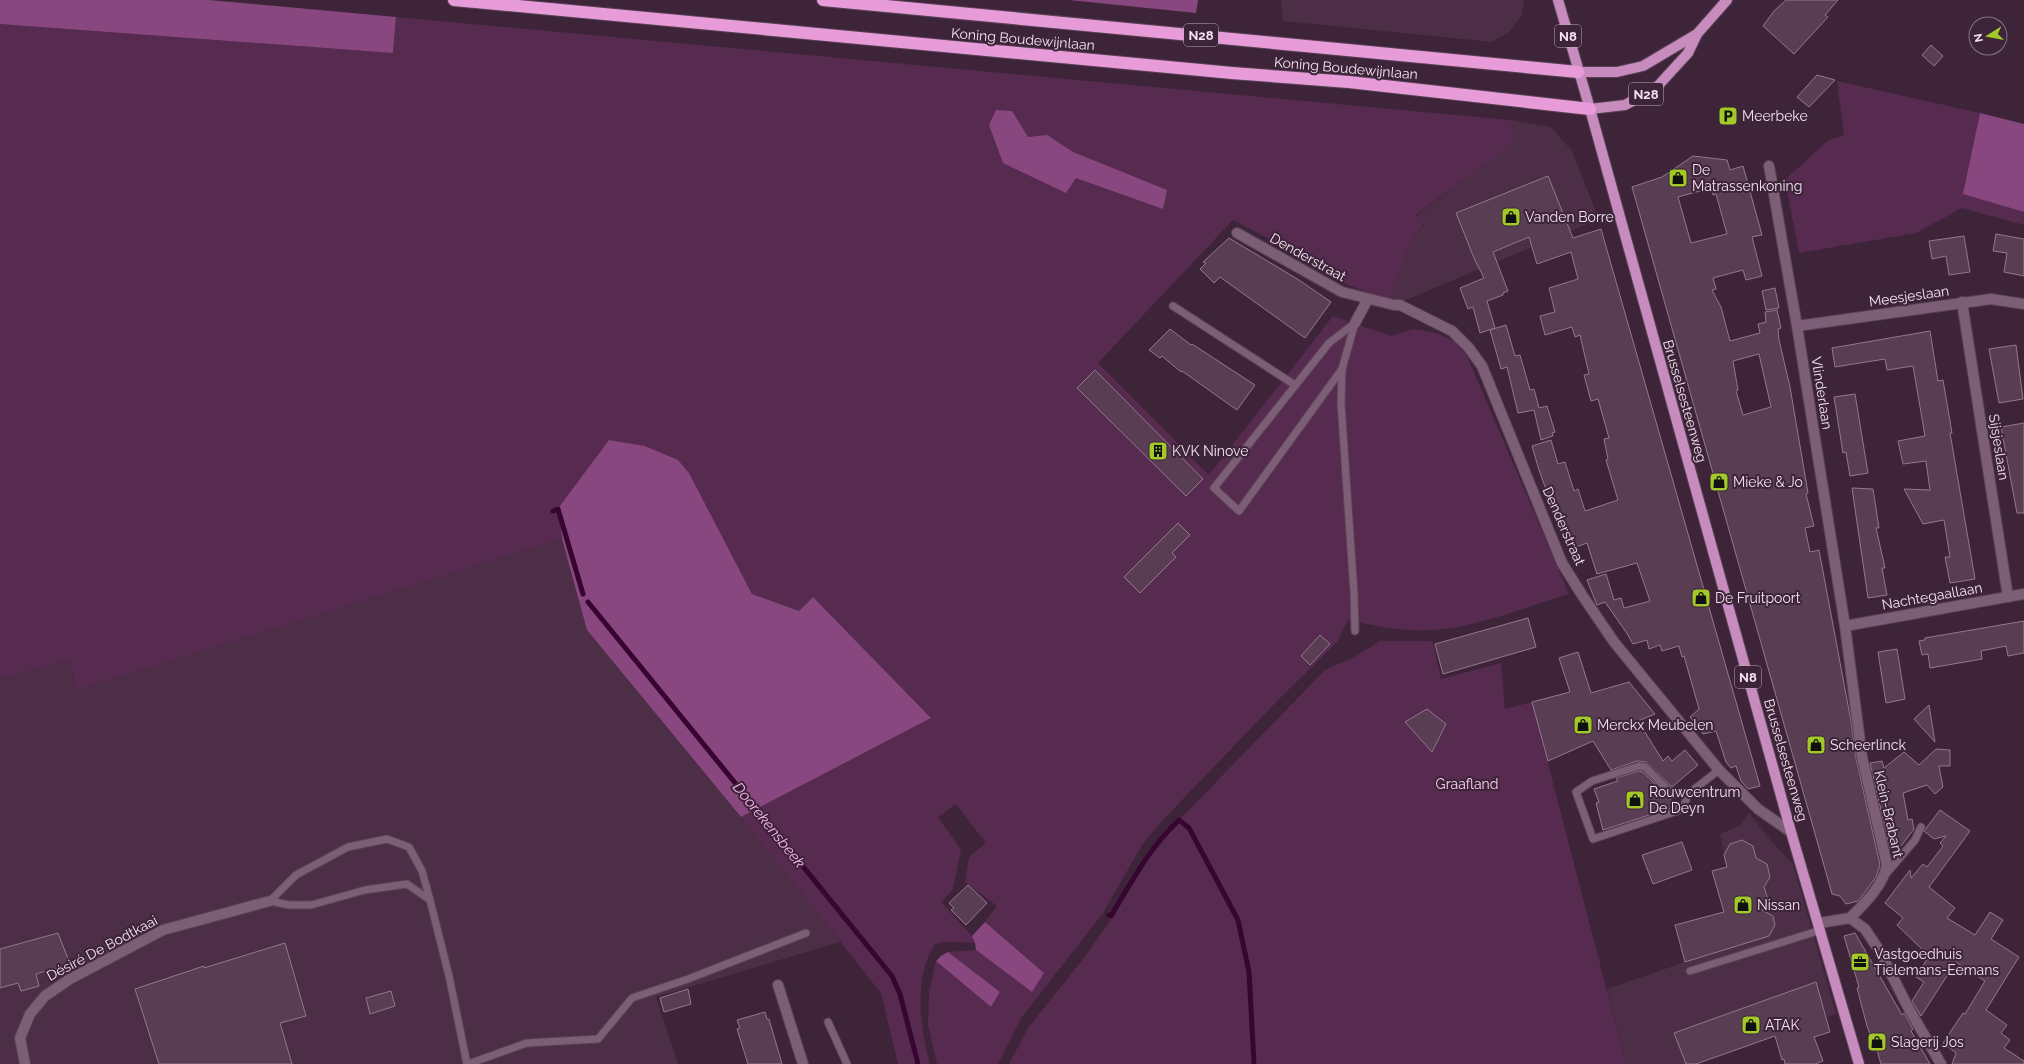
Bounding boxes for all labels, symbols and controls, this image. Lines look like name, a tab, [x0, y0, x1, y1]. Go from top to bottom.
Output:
north arrow	[1968, 16, 2008, 56]
road number: N28	[1184, 24, 1218, 46]
street label: Koning Boudewijnlaan	[950, 25, 1096, 53]
road number: N8	[1555, 25, 1581, 47]
text: N	[1971, 32, 1986, 43]
street label: Koning Boudewijnlaan	[1273, 54, 1419, 82]
road number: N28	[1629, 83, 1663, 105]
parking icon: Meerbeke	[1717, 105, 1739, 127]
place label: Meerbeke	[1742, 108, 1808, 124]
place label: De Matrassenkoning	[1692, 162, 1802, 194]
shop icon: De Matrassenkoning	[1667, 167, 1689, 189]
shop icon: Vanden Borre	[1500, 206, 1522, 228]
place label: Vanden Borre	[1525, 209, 1614, 225]
street label: Denderstraat	[1267, 230, 1349, 285]
street label: Meesjeslaan	[1868, 282, 1950, 310]
street label: Brusselsesteenweg	[1660, 338, 1710, 464]
street label: Vlinderlaan	[1808, 355, 1836, 431]
street label: Sijsjeslaan	[1986, 413, 2012, 481]
building icon: KVK Ninove	[1147, 440, 1169, 462]
place label: KVK Ninove	[1172, 443, 1248, 459]
shop icon: Mieke & Jo	[1708, 471, 1730, 493]
place label: Mieke & Jo	[1733, 474, 1803, 490]
street label: Denderstraat	[1540, 484, 1589, 568]
street label: Nachtegaallaan	[1880, 579, 1984, 613]
shop icon: De Fruitpoort	[1690, 587, 1712, 609]
place label: De Fruitpoort	[1715, 590, 1801, 606]
road number: N8	[1735, 666, 1761, 688]
street label: Brusselsesteenweg	[1761, 697, 1811, 823]
shop icon: Merckx Meubelen	[1572, 714, 1594, 736]
place label: Merckx Meubelen	[1597, 717, 1714, 733]
shop icon: Scheerlinck	[1805, 734, 1827, 756]
place label: Scheerlinck	[1830, 737, 1906, 753]
street label: Klein-Brabant	[1871, 769, 1907, 859]
park label: Graafland	[1436, 776, 1498, 792]
water label: Doorekensbeek	[729, 779, 809, 871]
place label: Rouwcentrum De Deyn	[1649, 784, 1740, 816]
shop icon: Rouwcentrum De Deyn	[1624, 789, 1646, 811]
shop icon: Nissan	[1732, 894, 1754, 916]
place label: Nissan	[1757, 897, 1800, 913]
street label: Désiré De Bodtkaai	[44, 912, 160, 984]
place label: Vastgoedhuis Tielemans-Eemans	[1874, 946, 1999, 978]
office icon: Vastgoedhuis Tielemans-Eemans	[1849, 951, 1871, 973]
shop icon: ATAK	[1740, 1014, 1762, 1036]
place label: ATAK	[1765, 1017, 1800, 1033]
shop icon: Slagerij Jos	[1866, 1031, 1888, 1053]
place label: Slagerij Jos	[1891, 1034, 1964, 1050]

